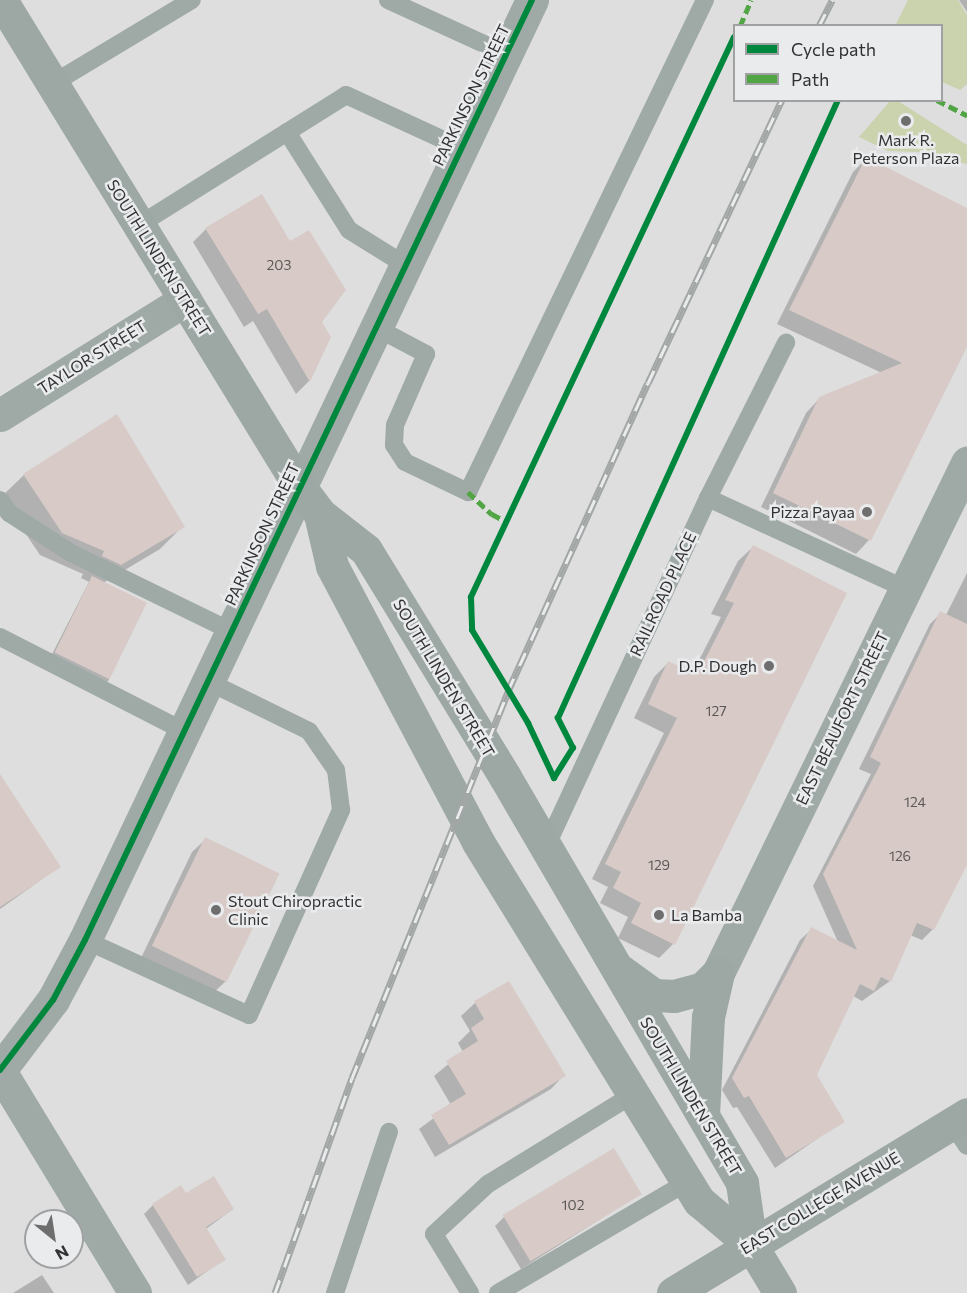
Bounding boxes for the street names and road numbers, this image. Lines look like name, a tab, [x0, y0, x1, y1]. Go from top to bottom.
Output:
street label: PARKINSON STREET	[428, 21, 514, 169]
street label: SOUTH LINDEN STREET	[103, 176, 215, 340]
street label: TAYLOR STREET	[34, 316, 150, 398]
street label: PARKINSON STREET	[221, 460, 303, 608]
street label: RAILROAD PLACE	[626, 529, 700, 659]
street label: SOUTH LINDEN STREET	[389, 595, 499, 761]
street label: EAST BEAUFORT STREET	[792, 628, 892, 808]
street label: SOUTH LINDEN STREET	[636, 1013, 746, 1179]
street label: EAST COLLEGE AVENUE	[737, 1148, 903, 1258]

